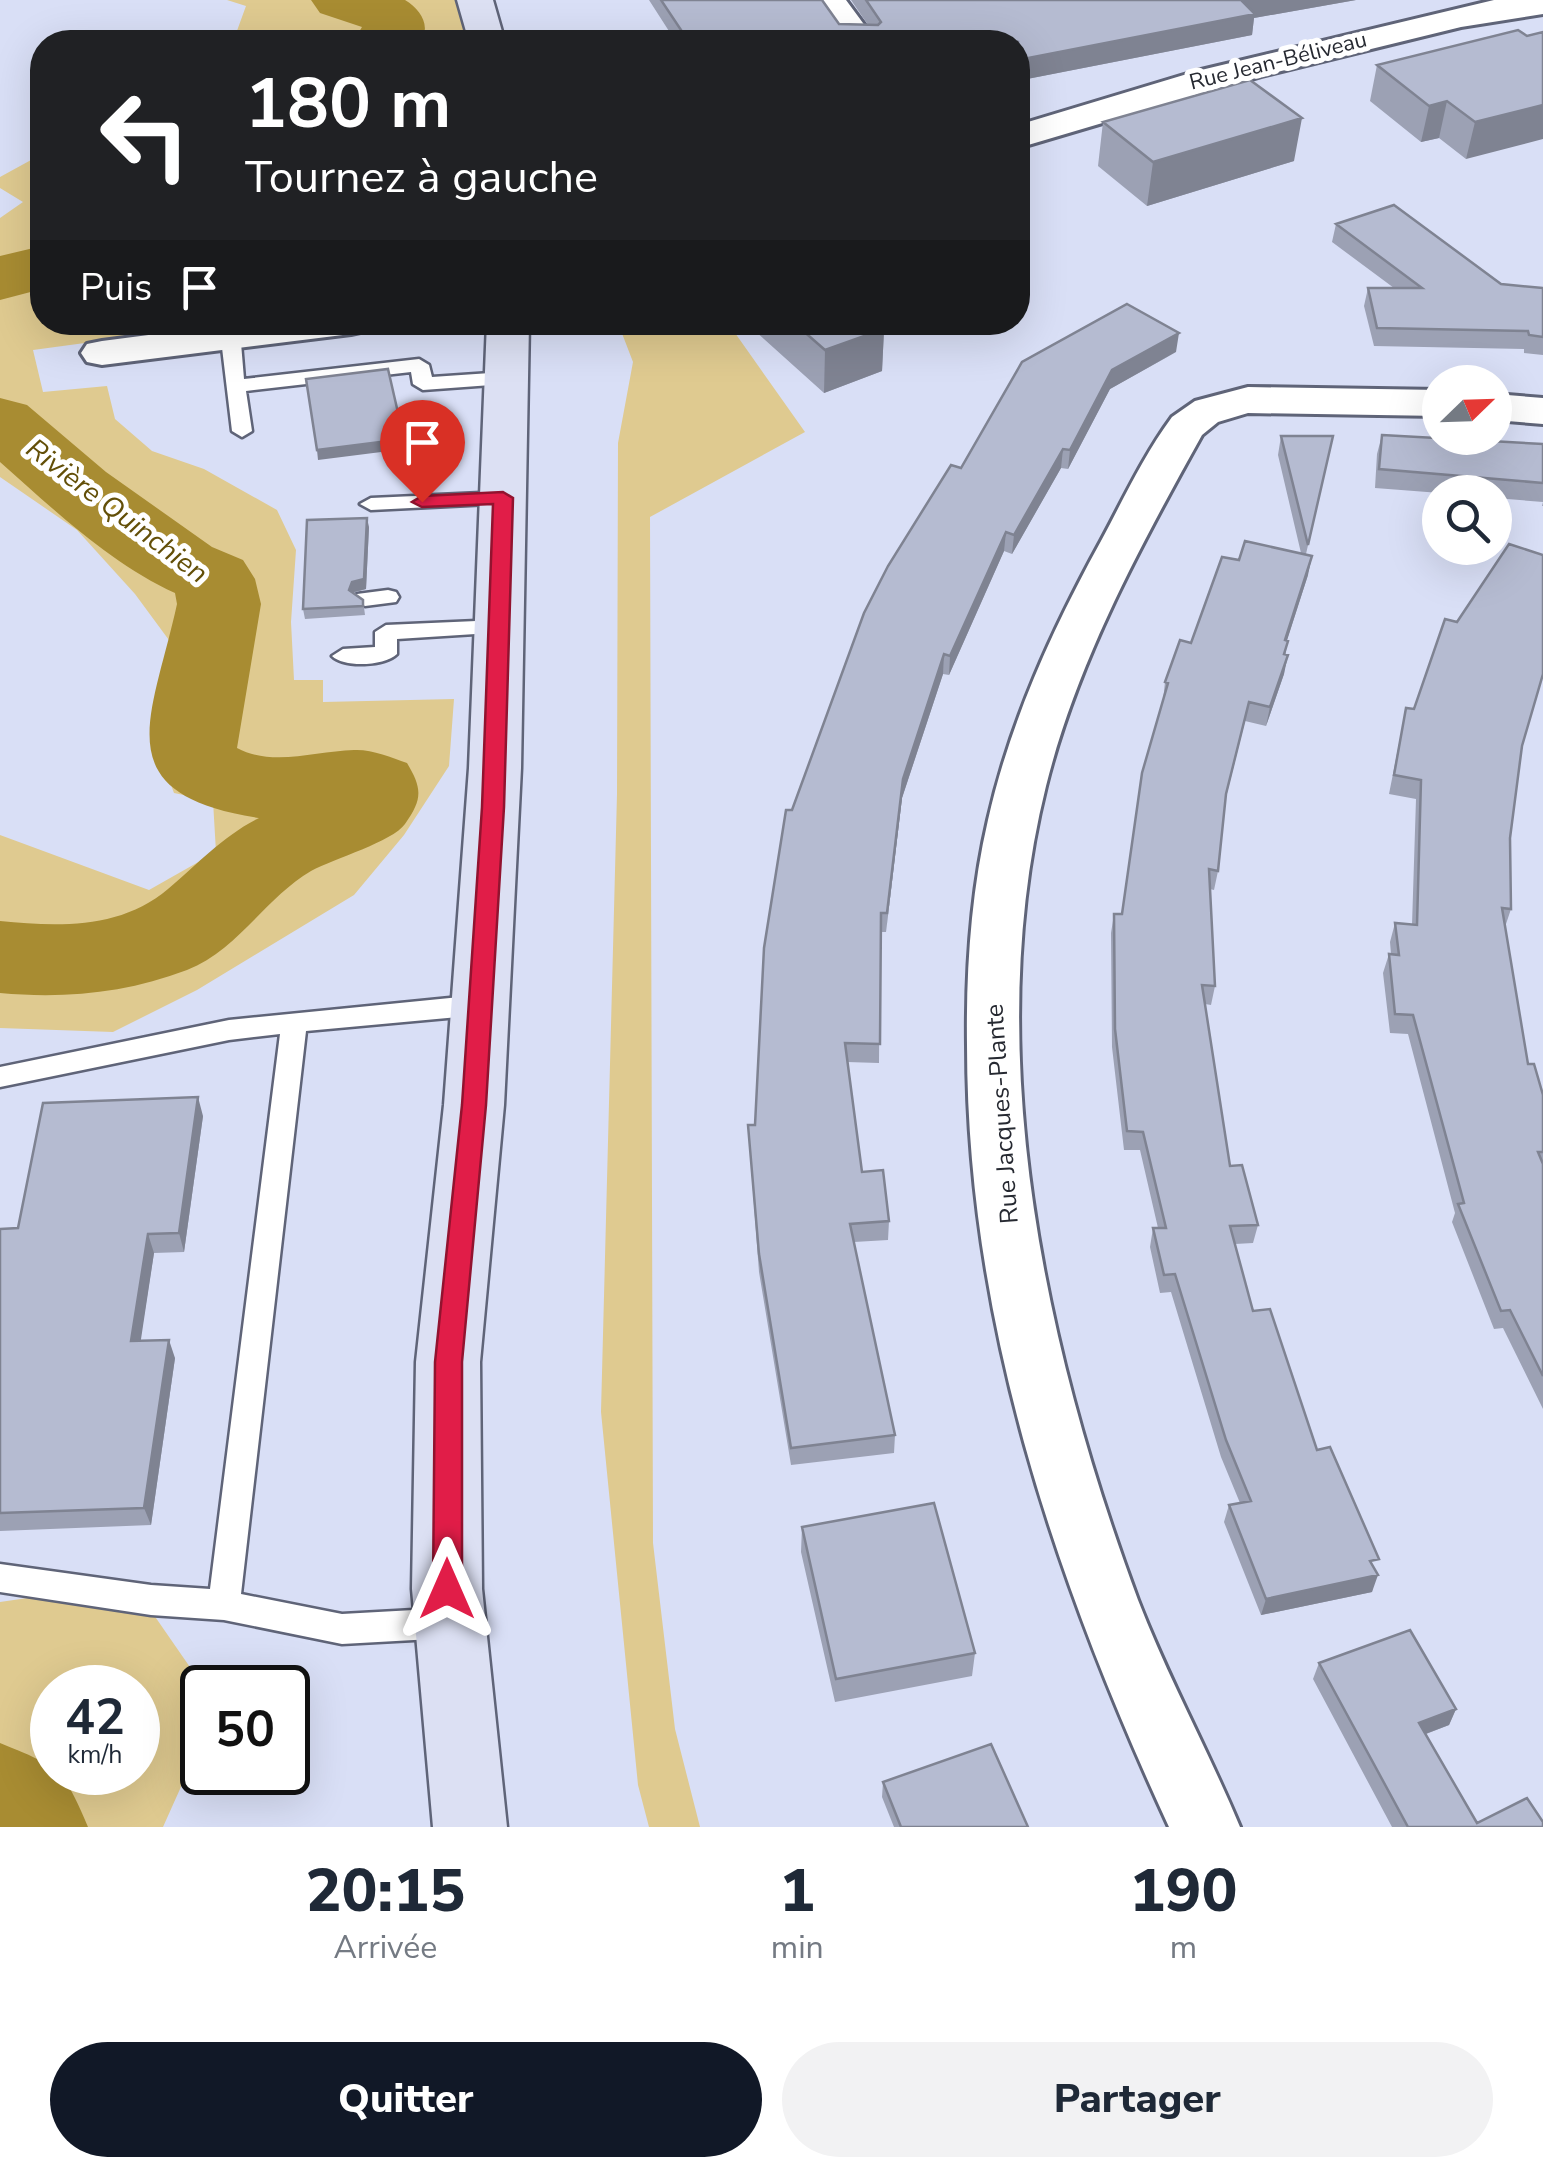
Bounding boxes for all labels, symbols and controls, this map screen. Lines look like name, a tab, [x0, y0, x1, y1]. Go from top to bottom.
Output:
street label: Rue Jean-Béliveau	[1186, 24, 1370, 98]
text: 180 m	[245, 56, 451, 152]
icon: left	[80, 70, 210, 200]
text: Tournez à gauche	[245, 147, 598, 208]
icon: arrive	[172, 260, 227, 315]
text: Puis	[80, 262, 152, 313]
north arrow	[1422, 365, 1512, 455]
map controls	[1422, 365, 1512, 565]
pin	[380, 400, 465, 503]
icon: arrive	[395, 415, 450, 470]
water label: Rivière Quinchien	[18, 430, 216, 592]
button: search	[1422, 475, 1512, 565]
street label: Rue Jacques-Plante	[977, 1003, 1027, 1225]
position arrow	[395, 1537, 499, 1641]
speed limit sign: 50	[180, 1665, 310, 1795]
text: 42	[65, 1683, 125, 1752]
text: km/h	[67, 1738, 123, 1772]
text: 20:15	[306, 1850, 465, 1932]
text: 1	[779, 1850, 815, 1932]
text: 190	[1129, 1850, 1237, 1932]
text: Arrivée	[333, 1926, 437, 1969]
text: min	[771, 1926, 824, 1969]
text: m	[1170, 1926, 1197, 1969]
button: Quitter	[50, 2042, 762, 2157]
button: Partager	[782, 2042, 1493, 2157]

